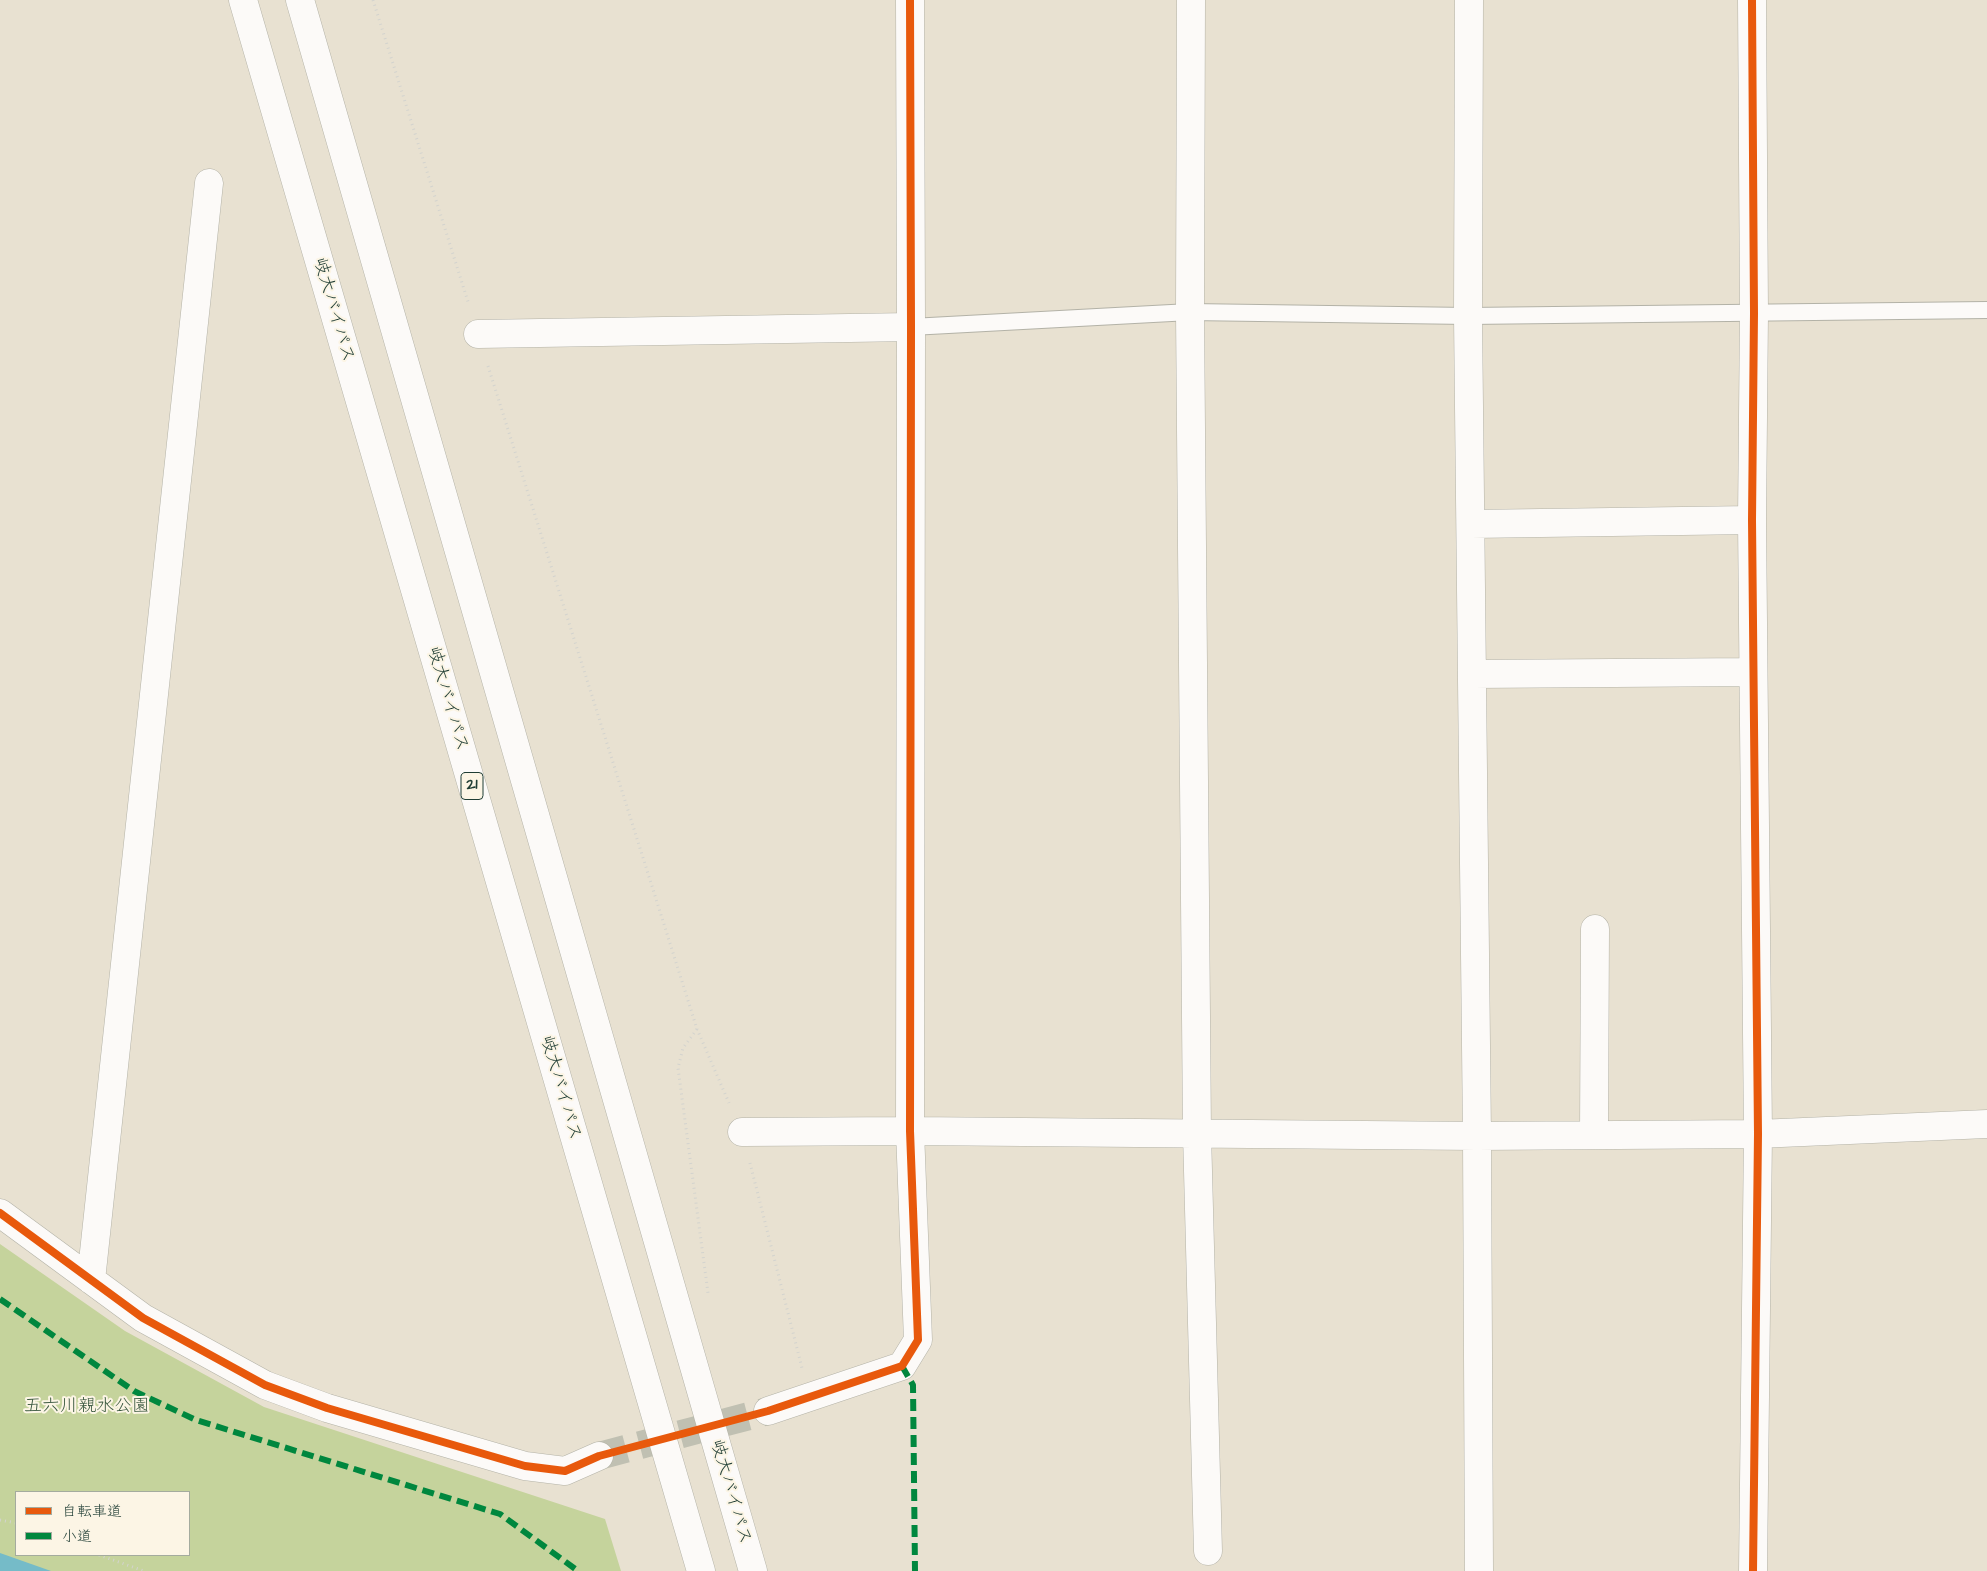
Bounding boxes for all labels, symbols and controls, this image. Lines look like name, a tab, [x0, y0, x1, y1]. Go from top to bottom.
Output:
street label: 岐大バイパス	[308, 255, 358, 365]
street label: 岐大バイパス	[422, 644, 472, 754]
road number: 21	[461, 772, 483, 799]
street label: 岐大バイパス	[535, 1033, 585, 1143]
park label: 五六川親水公園	[24, 1396, 150, 1418]
street label: 岐大バイパス	[705, 1437, 755, 1547]
legend	[15, 1491, 190, 1556]
text: 自転車道	[62, 1501, 122, 1522]
text: 小道	[62, 1526, 92, 1547]

